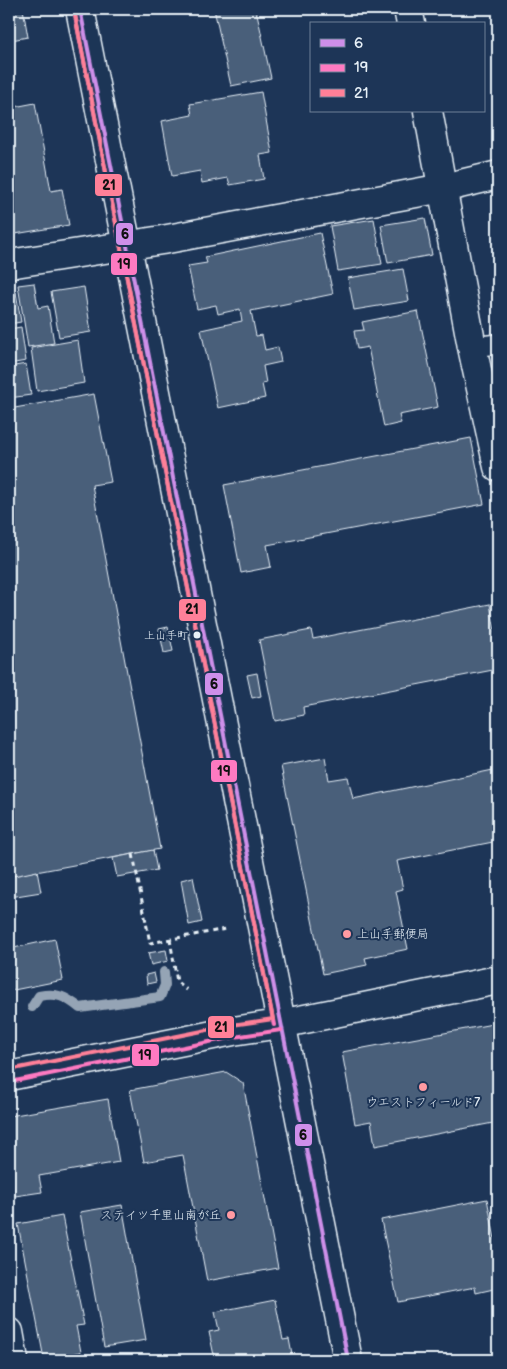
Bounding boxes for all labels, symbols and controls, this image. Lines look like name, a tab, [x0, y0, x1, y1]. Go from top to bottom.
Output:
legend	[310, 22, 484, 112]
text: 6	[354, 34, 363, 53]
text: 19	[354, 58, 368, 77]
text: 21	[354, 84, 368, 103]
line badge: 21	[94, 173, 123, 197]
text: 21	[102, 177, 116, 194]
line badge: 6	[115, 222, 134, 246]
text: 6	[121, 226, 129, 243]
line badge: 19	[110, 252, 138, 276]
text: 19	[117, 256, 131, 273]
line badge: 21	[178, 598, 207, 622]
text: 21	[185, 601, 199, 618]
place label: 上山手町	[144, 629, 188, 642]
marker: 上山手町	[192, 630, 202, 640]
line badge: 6	[204, 672, 224, 696]
text: 6	[210, 676, 218, 693]
line badge: 19	[210, 759, 238, 783]
text: 19	[217, 763, 231, 780]
place label: 上山手郵便局	[357, 927, 429, 942]
marker: 上山手郵便局	[341, 928, 353, 940]
line badge: 21	[207, 1015, 235, 1039]
text: 21	[214, 1019, 228, 1036]
line badge: 19	[131, 1043, 160, 1067]
text: 19	[138, 1047, 152, 1064]
marker: ウエストフィールド7	[417, 1081, 429, 1093]
place label: ウエストフィールド7	[366, 1095, 480, 1110]
line badge: 6	[294, 1123, 313, 1147]
text: 6	[299, 1127, 307, 1144]
place label: ステイツ千里山南が丘	[100, 1208, 221, 1223]
marker: ステイツ千里山南が丘	[225, 1209, 237, 1221]

